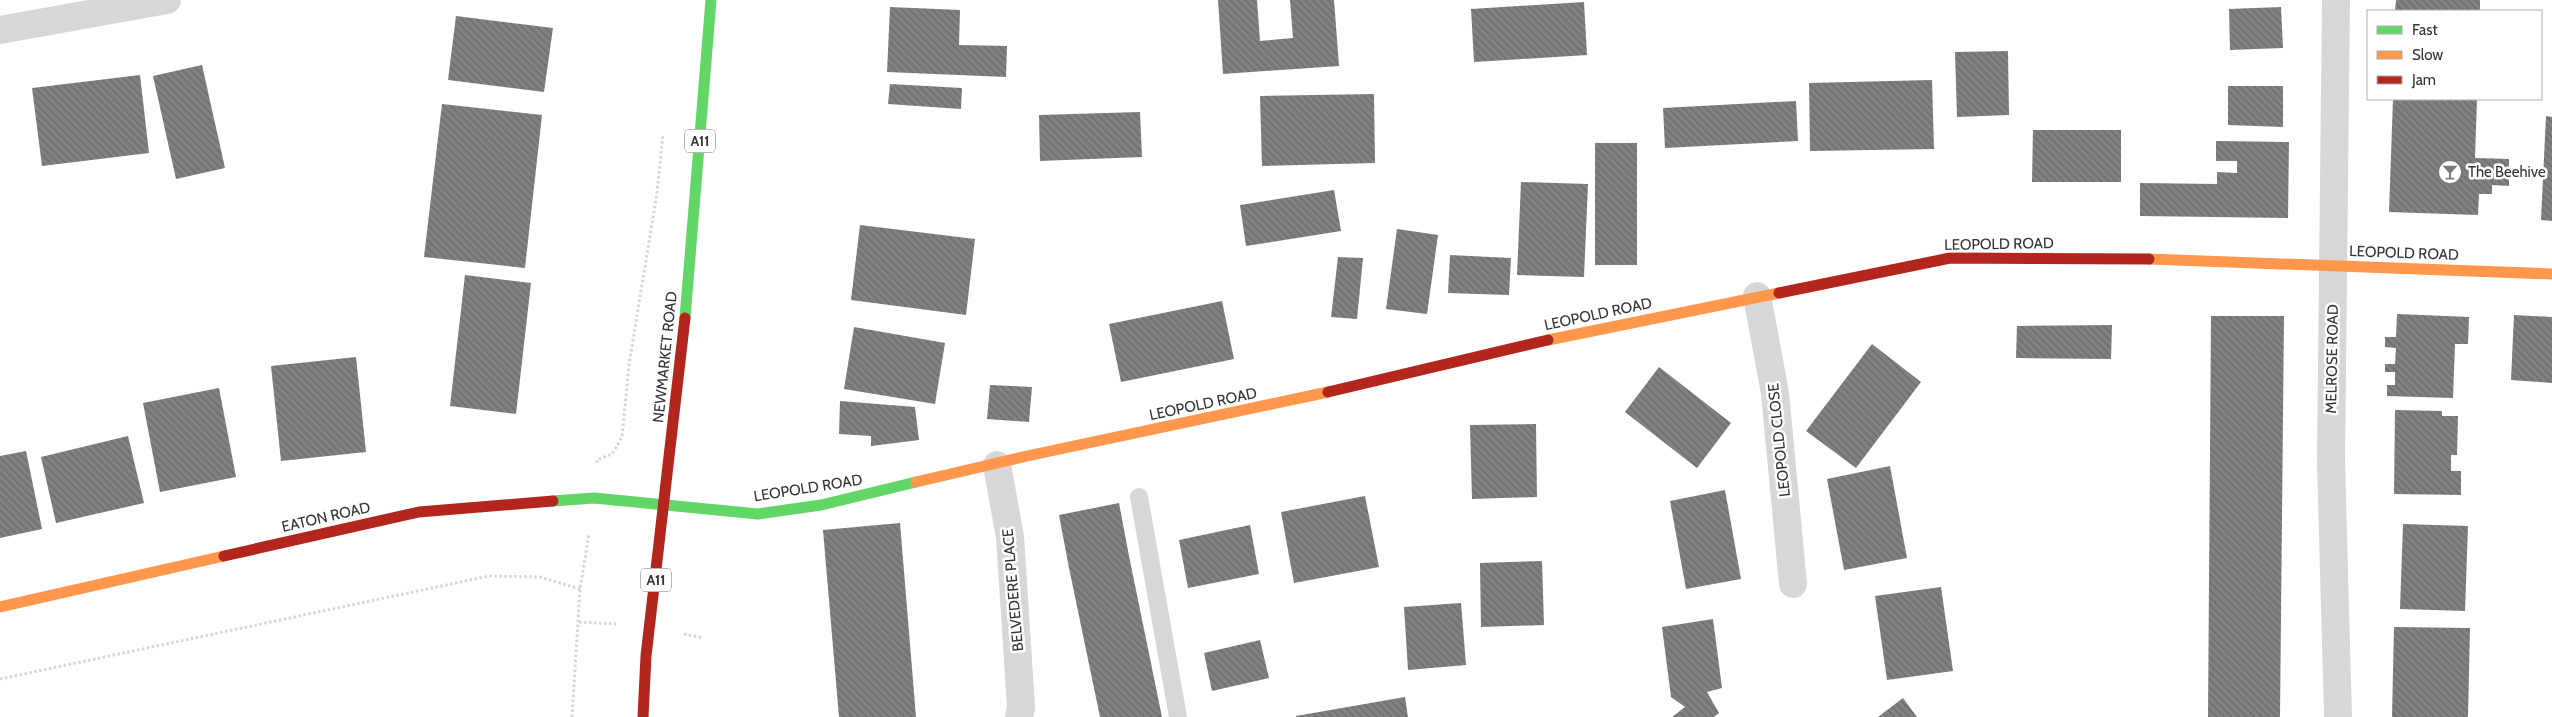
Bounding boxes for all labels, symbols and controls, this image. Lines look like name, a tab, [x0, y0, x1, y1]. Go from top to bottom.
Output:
legend	[2367, 10, 2542, 100]
text: Fast	[2412, 21, 2437, 39]
text: Slow	[2412, 46, 2443, 64]
text: Jam	[2411, 71, 2436, 89]
road number: A11	[685, 130, 715, 152]
bar icon: The Beehive	[2437, 159, 2463, 185]
place label: The Beehive	[2468, 163, 2546, 181]
street label: LEOPOLD ROAD	[1944, 234, 2054, 254]
street label: LEOPOLD ROAD	[2349, 242, 2459, 264]
street label: NEWMARKET ROAD	[649, 290, 681, 424]
street label: LEOPOLD ROAD	[1542, 294, 1654, 334]
street label: MELROSE ROAD	[2322, 304, 2342, 414]
street label: LEOPOLD CLOSE	[1764, 382, 1794, 498]
street label: LEOPOLD ROAD	[1147, 384, 1259, 424]
street label: LEOPOLD ROAD	[752, 471, 864, 505]
street label: EATON ROAD	[280, 498, 372, 536]
street label: BELVEDERE PLACE	[999, 528, 1027, 652]
road number: A11	[641, 568, 671, 592]

